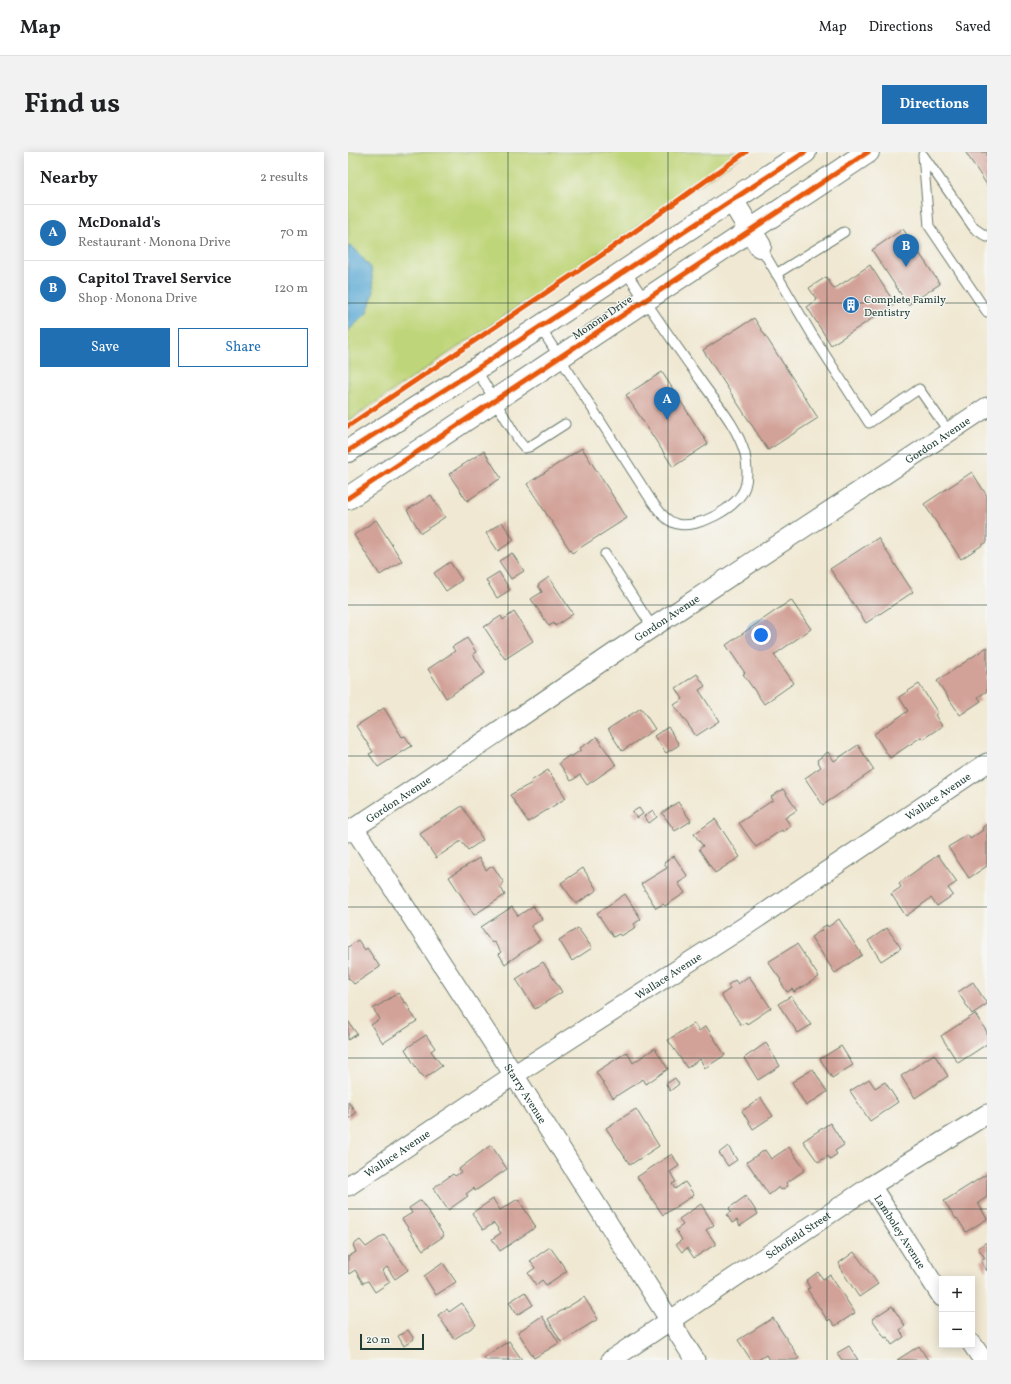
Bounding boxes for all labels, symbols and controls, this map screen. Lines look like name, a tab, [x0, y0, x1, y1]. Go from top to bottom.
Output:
text: Map	[20, 15, 61, 41]
text: Map	[819, 18, 847, 37]
text: Directions	[869, 18, 933, 37]
text: Saved	[955, 18, 991, 37]
text: Find us	[24, 85, 120, 124]
button: Directions	[882, 85, 987, 124]
text: Nearby	[40, 167, 98, 190]
text: 2 results	[260, 169, 308, 187]
text: McDonald's	[78, 213, 161, 234]
text: A	[48, 224, 58, 242]
text: 70 m	[280, 224, 308, 242]
text: Restaurant · Monona Drive	[78, 234, 231, 252]
pin: B	[893, 234, 919, 267]
text: Capitol Travel Service	[78, 269, 231, 290]
text: B	[49, 280, 57, 298]
text: 120 m	[274, 280, 308, 298]
text: Shop · Monona Drive	[78, 290, 197, 308]
street label: Monona Drive	[570, 293, 636, 344]
place label: Complete Family Dentistry	[864, 293, 946, 321]
building icon: Complete Family Dentistry	[841, 295, 861, 315]
button: Save	[40, 328, 170, 367]
button: Share	[178, 328, 308, 367]
pin: A	[654, 387, 680, 420]
street label: Gordon Avenue	[903, 414, 974, 468]
street label: Gordon Avenue	[632, 592, 703, 646]
your location	[751, 625, 771, 645]
street label: Wallace Avenue	[903, 770, 974, 825]
street label: Gordon Avenue	[363, 773, 435, 827]
street label: Wallace Avenue	[633, 950, 705, 1004]
street label: Starry Avenue	[500, 1061, 549, 1127]
street label: Wallace Avenue	[362, 1127, 434, 1182]
street label: Lamboley Avenue	[869, 1192, 928, 1272]
street label: Schofield Street	[763, 1209, 835, 1263]
map controls	[939, 1276, 975, 1348]
button: +	[939, 1276, 975, 1312]
button: −	[939, 1312, 975, 1348]
scale bar	[360, 1332, 424, 1351]
text: 20 m	[366, 1333, 390, 1348]

